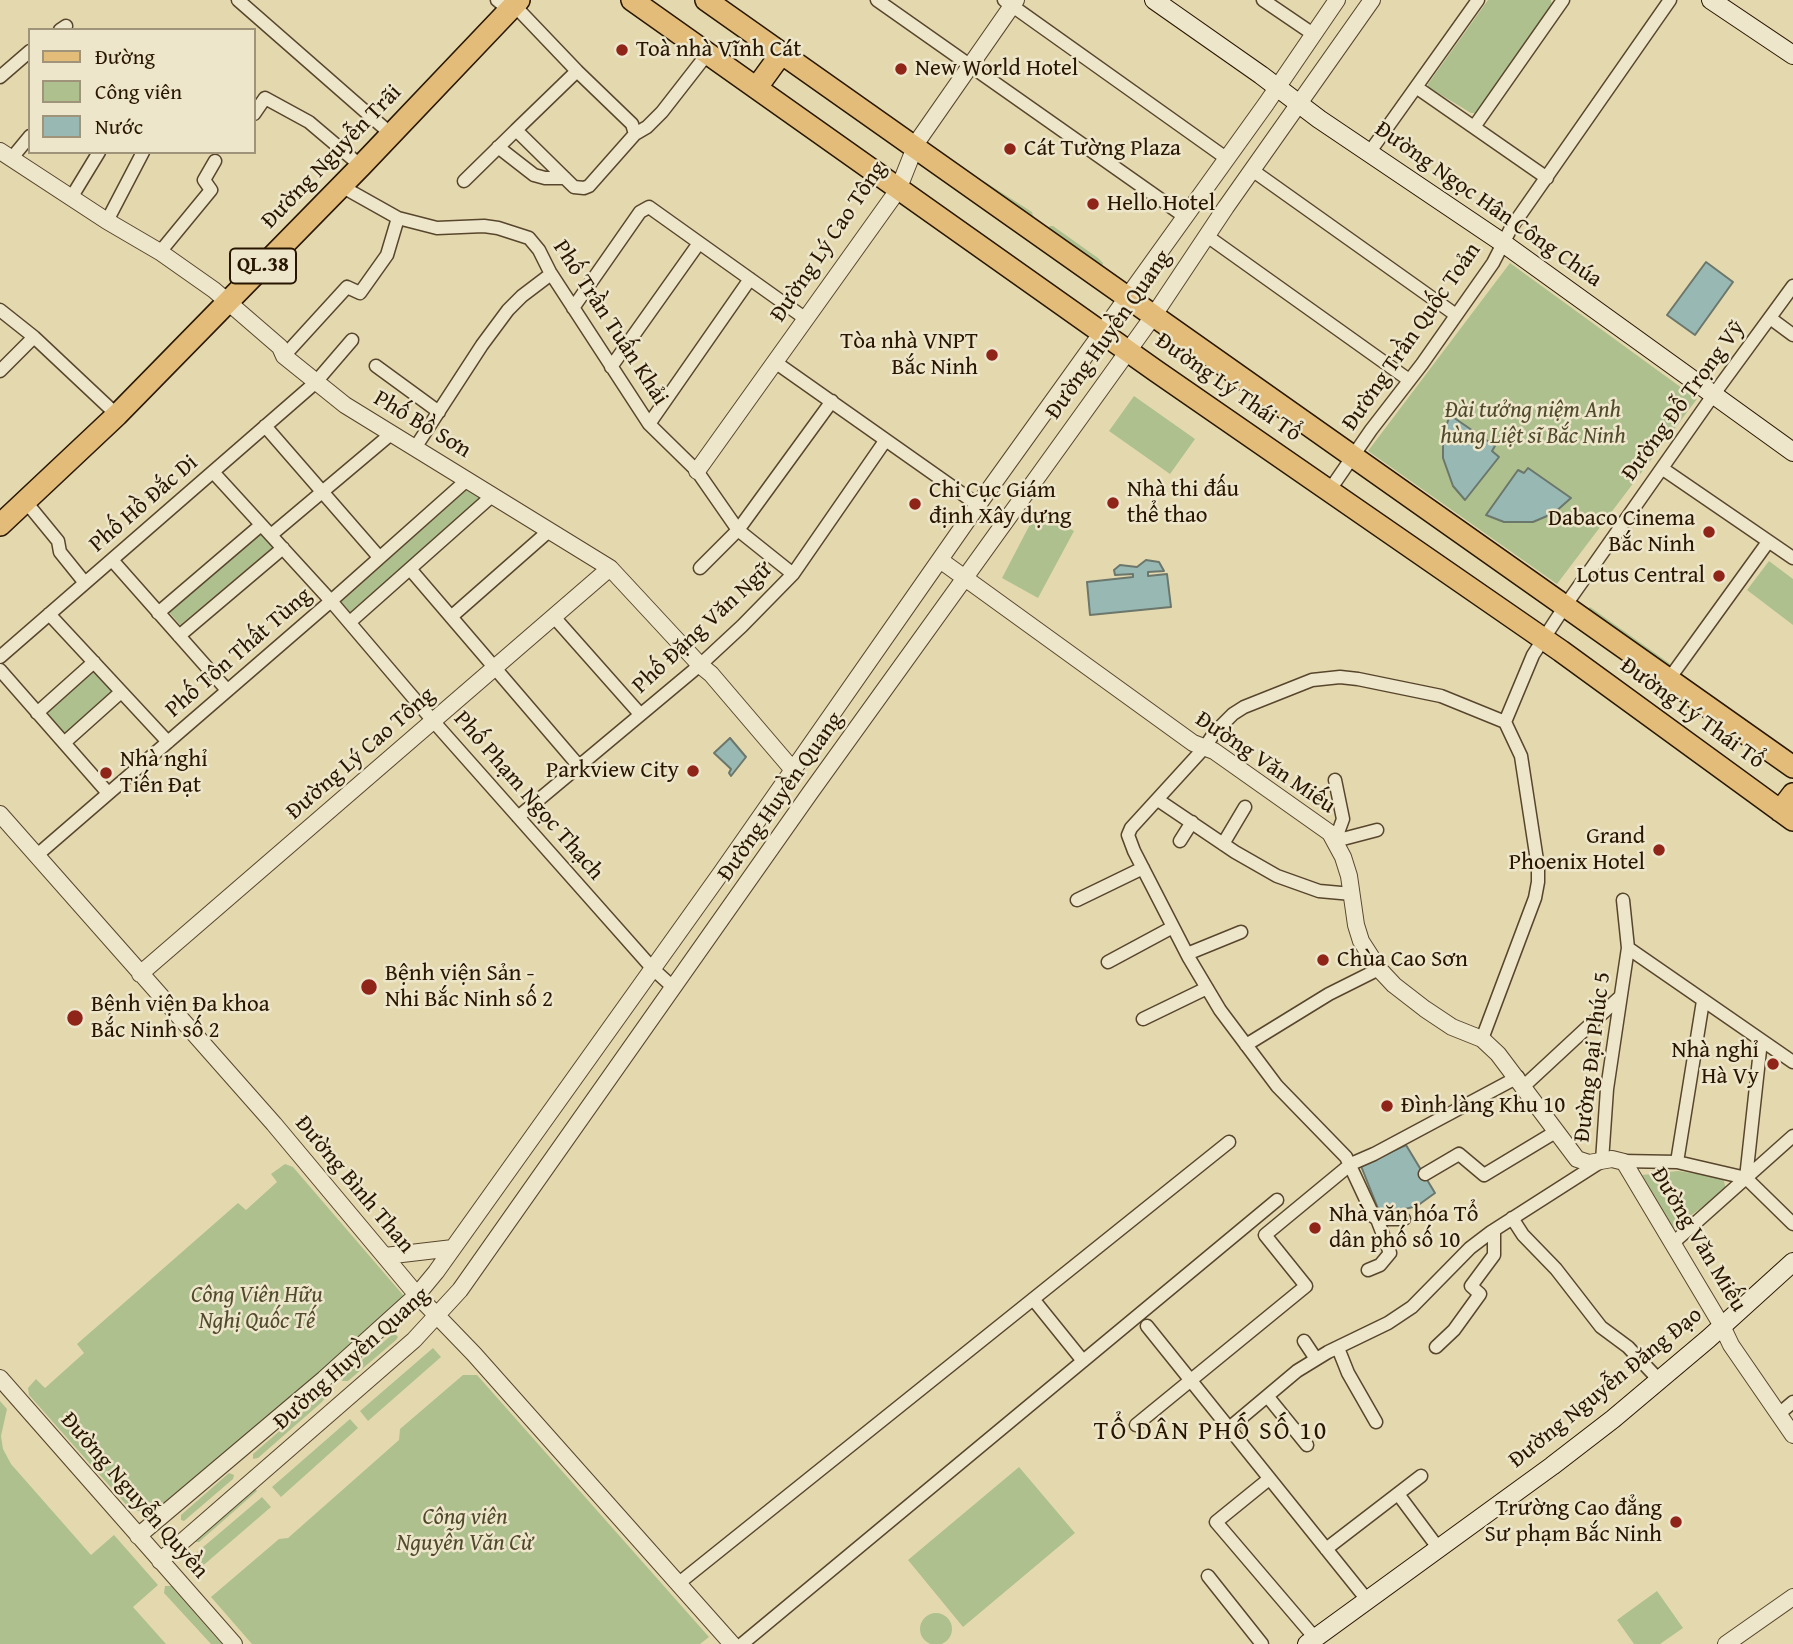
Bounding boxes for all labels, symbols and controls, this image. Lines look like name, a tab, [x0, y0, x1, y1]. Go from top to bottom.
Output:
legend	[28, 28, 256, 154]
place label: Toà nhà Vĩnh Cát	[636, 36, 801, 64]
text: Đường	[95, 41, 155, 72]
marker: Toà nhà Vĩnh Cát	[614, 42, 630, 58]
place label: New World Hotel	[915, 55, 1078, 83]
marker: New World Hotel	[893, 61, 909, 77]
text: Công viên	[95, 76, 182, 107]
street label: Đường Nguyễn Trãi	[256, 79, 408, 235]
text: Nước	[95, 111, 143, 142]
street label: Đường Ngọc Hân Công Chúa	[1369, 116, 1607, 294]
place label: Cát Tường Plaza	[1024, 135, 1181, 163]
marker: Cát Tường Plaza	[1002, 141, 1018, 157]
street label: Đường Lý Cao Tông	[765, 157, 893, 327]
place label: Hello Hotel	[1107, 190, 1215, 218]
marker: Hello Hotel	[1085, 196, 1101, 212]
street label: Phố Trần Tuấn Khải	[546, 235, 674, 411]
street label: Đường Trần Quốc Toản	[1337, 238, 1487, 436]
street label: Đường Huyền Quang	[1040, 245, 1178, 425]
road number: QL.38	[230, 248, 296, 284]
street label: Đường Đỗ Trọng Vỹ	[1617, 315, 1751, 487]
place label: Tòa nhà VNPT Bắc Ninh	[840, 328, 978, 382]
street label: Đường Lý Thái Tổ	[1150, 328, 1306, 448]
marker: Tòa nhà VNPT Bắc Ninh	[984, 347, 1000, 363]
street label: Phố Bồ Sơn	[368, 385, 476, 465]
park label: Đài tưởng niệm Anh hùng Liệt sĩ Bắc Ninh	[1440, 397, 1626, 451]
street label: Phố Hồ Đắc Di	[84, 449, 204, 559]
place label: Nhà thi đấu thể thao	[1127, 476, 1239, 530]
place label: Chi Cục Giám định Xây dựng	[929, 477, 1072, 531]
marker: Nhà thi đấu thể thao	[1105, 495, 1121, 511]
marker: Chi Cục Giám định Xây dựng	[907, 496, 923, 512]
place label: Dabaco Cinema Bắc Ninh	[1548, 505, 1695, 559]
marker: Dabaco Cinema Bắc Ninh	[1701, 524, 1717, 540]
street label: Phố Đặng Văn Ngữ	[627, 556, 779, 700]
place label: Lotus Central	[1576, 562, 1705, 590]
marker: Lotus Central	[1711, 568, 1727, 584]
street label: Phố Tôn Thất Tùng	[160, 582, 318, 724]
street label: Đường Lý Thái Tổ	[1615, 652, 1769, 776]
street label: Đường Lý Cao Tông	[281, 682, 441, 826]
street label: Phố Phạm Ngọc Thạch	[447, 706, 609, 886]
street label: Đường Văn Miếu	[1190, 706, 1340, 820]
street label: Đường Huyền Quang	[712, 707, 850, 887]
place label: Nhà nghỉ Tiến Đạt	[120, 746, 208, 800]
place label: Parkview City	[546, 757, 679, 785]
marker: Parkview City	[685, 763, 701, 779]
marker: Nhà nghỉ Tiến Đạt	[98, 765, 114, 781]
place label: Grand Phoenix Hotel	[1509, 823, 1645, 877]
marker: Grand Phoenix Hotel	[1651, 842, 1667, 858]
place label: Chùa Cao Sơn	[1337, 946, 1468, 974]
marker: Chùa Cao Sơn	[1315, 952, 1331, 968]
place label: Bệnh viện Sản - Nhi Bắc Ninh số 2	[385, 960, 553, 1014]
street label: Đường Đại Phúc 5	[1569, 970, 1617, 1144]
marker: Bệnh viện Sản - Nhi Bắc Ninh số 2	[359, 977, 379, 997]
place label: Bệnh viện Đa khoa Bắc Ninh số 2	[91, 991, 270, 1045]
marker: Bệnh viện Đa khoa Bắc Ninh số 2	[65, 1008, 85, 1028]
place label: Nhà nghỉ Hà Vy	[1671, 1037, 1759, 1091]
marker: Nhà nghỉ Hà Vy	[1765, 1056, 1781, 1072]
place label: Đình làng Khu 10	[1401, 1092, 1565, 1120]
marker: Đình làng Khu 10	[1379, 1098, 1395, 1114]
street label: Đường Bình Than	[289, 1111, 419, 1259]
street label: Đường Văn Miếu	[1644, 1163, 1752, 1317]
place label: Nhà văn hóa Tổ dân phố số 10	[1329, 1201, 1478, 1255]
marker: Nhà văn hóa Tổ dân phố số 10	[1307, 1220, 1323, 1236]
park label: Công Viên Hữu Nghị Quốc Tế	[191, 1282, 323, 1336]
street label: Đường Huyền Quang	[268, 1282, 436, 1436]
street label: Đường Nguyễn Đăng Đạo	[1504, 1302, 1708, 1474]
street label: Đường Nguyễn Quyền	[54, 1407, 214, 1585]
district label: TỔ DÂN PHỐ SỐ 10	[1096, 1416, 1326, 1448]
place label: Trường Cao đẳng Sư phạm Bắc Ninh	[1485, 1495, 1662, 1549]
park label: Công viên Nguyễn Văn Cừ	[396, 1504, 534, 1558]
marker: Trường Cao đẳng Sư phạm Bắc Ninh	[1668, 1514, 1684, 1530]

